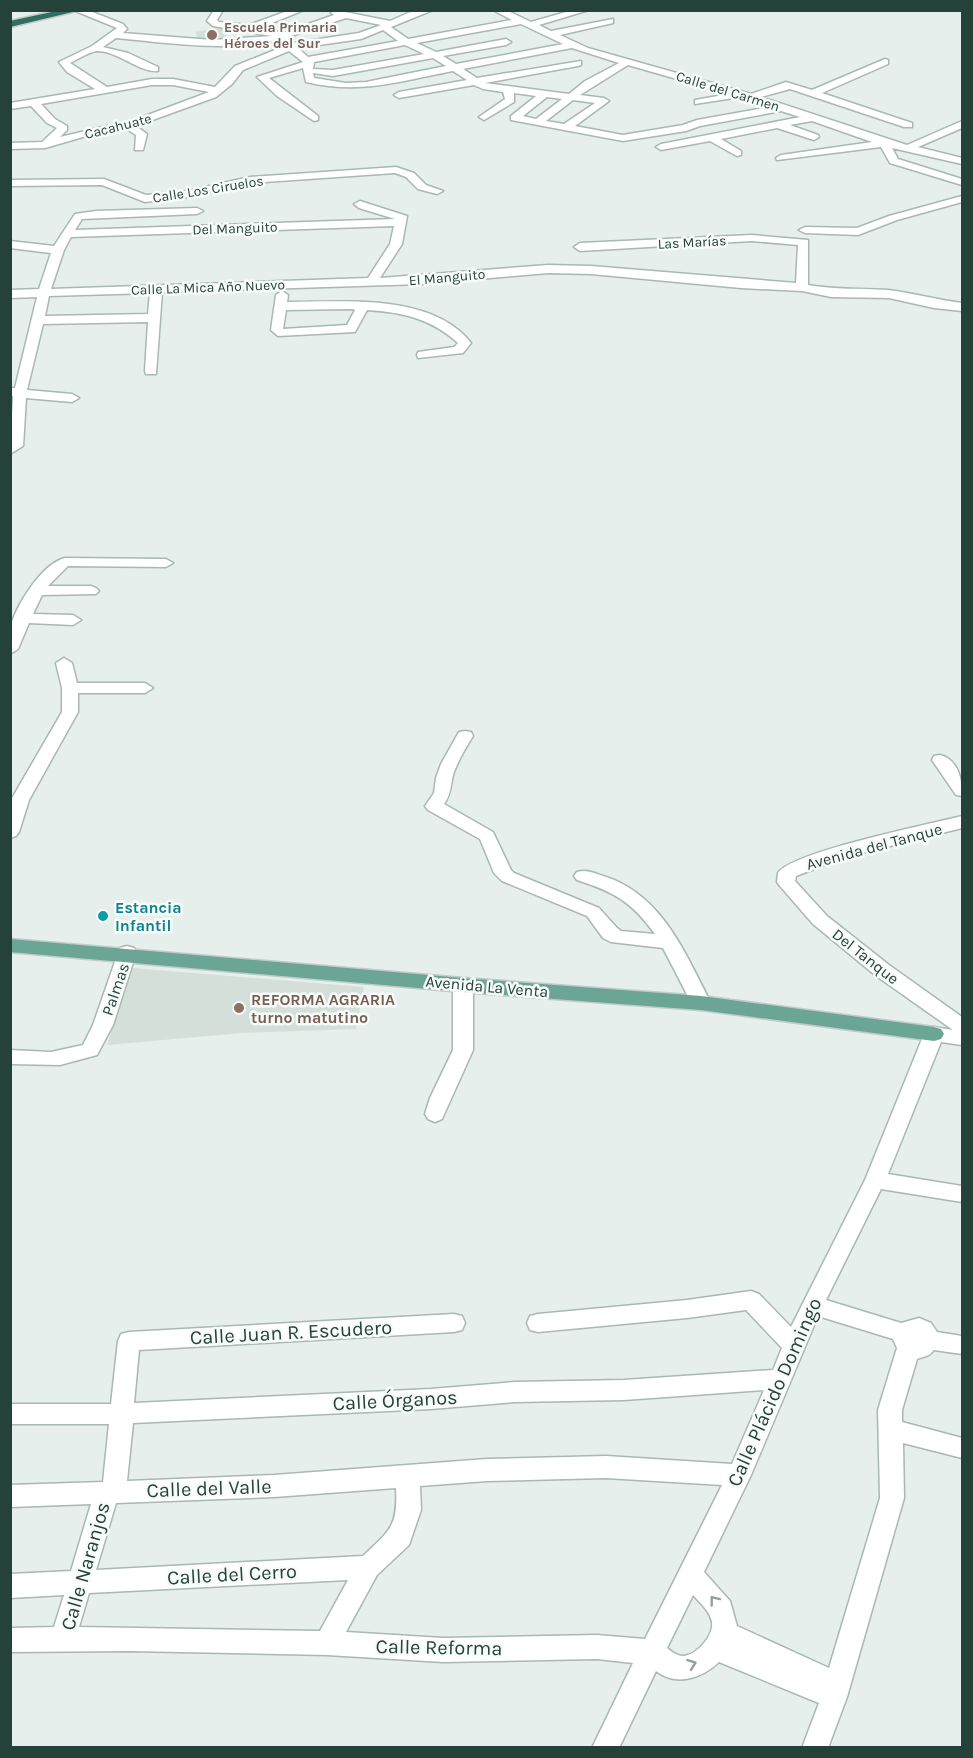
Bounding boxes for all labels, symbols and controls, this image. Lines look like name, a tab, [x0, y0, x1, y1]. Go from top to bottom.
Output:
place label: Escuela Primaria Héroes del Sur	[224, 19, 337, 52]
marker: Escuela Primaria Héroes del Sur	[205, 28, 219, 42]
street label: Calle del Carmen	[674, 68, 782, 115]
street label: Cacahuate	[83, 110, 153, 143]
street label: Calle Los Ciruelos	[151, 172, 265, 207]
street label: Del Manguito	[192, 219, 278, 238]
street label: Las Marías	[657, 232, 727, 253]
street label: El Manguito	[408, 266, 486, 289]
street label: Calle La Mica Año Nuevo	[131, 276, 285, 299]
street label: Avenida del Tanque	[804, 819, 944, 874]
place label: Estancia Infantil	[115, 898, 182, 935]
marker: Estancia Infantil	[96, 909, 110, 923]
street label: Del Tanque	[829, 924, 903, 988]
street label: Palmas	[98, 960, 133, 1018]
street label: Avenida La Venta	[425, 972, 549, 1001]
place label: REFORMA AGRARIA turno matutino	[251, 990, 395, 1027]
marker: REFORMA AGRARIA turno matutino	[232, 1001, 246, 1015]
street label: Calle Plácido Domingo	[722, 1294, 826, 1490]
street label: Calle Juan R. Escudero	[189, 1316, 393, 1349]
street label: Calle Órganos	[332, 1385, 458, 1415]
street label: Calle del Valle	[146, 1475, 272, 1502]
street label: Calle Naranjos	[56, 1499, 115, 1633]
street label: Calle del Cerro	[167, 1560, 297, 1589]
one-way arrow	[711, 1595, 722, 1606]
street label: Calle Reforma	[375, 1635, 503, 1660]
one-way arrow	[686, 1659, 697, 1671]

